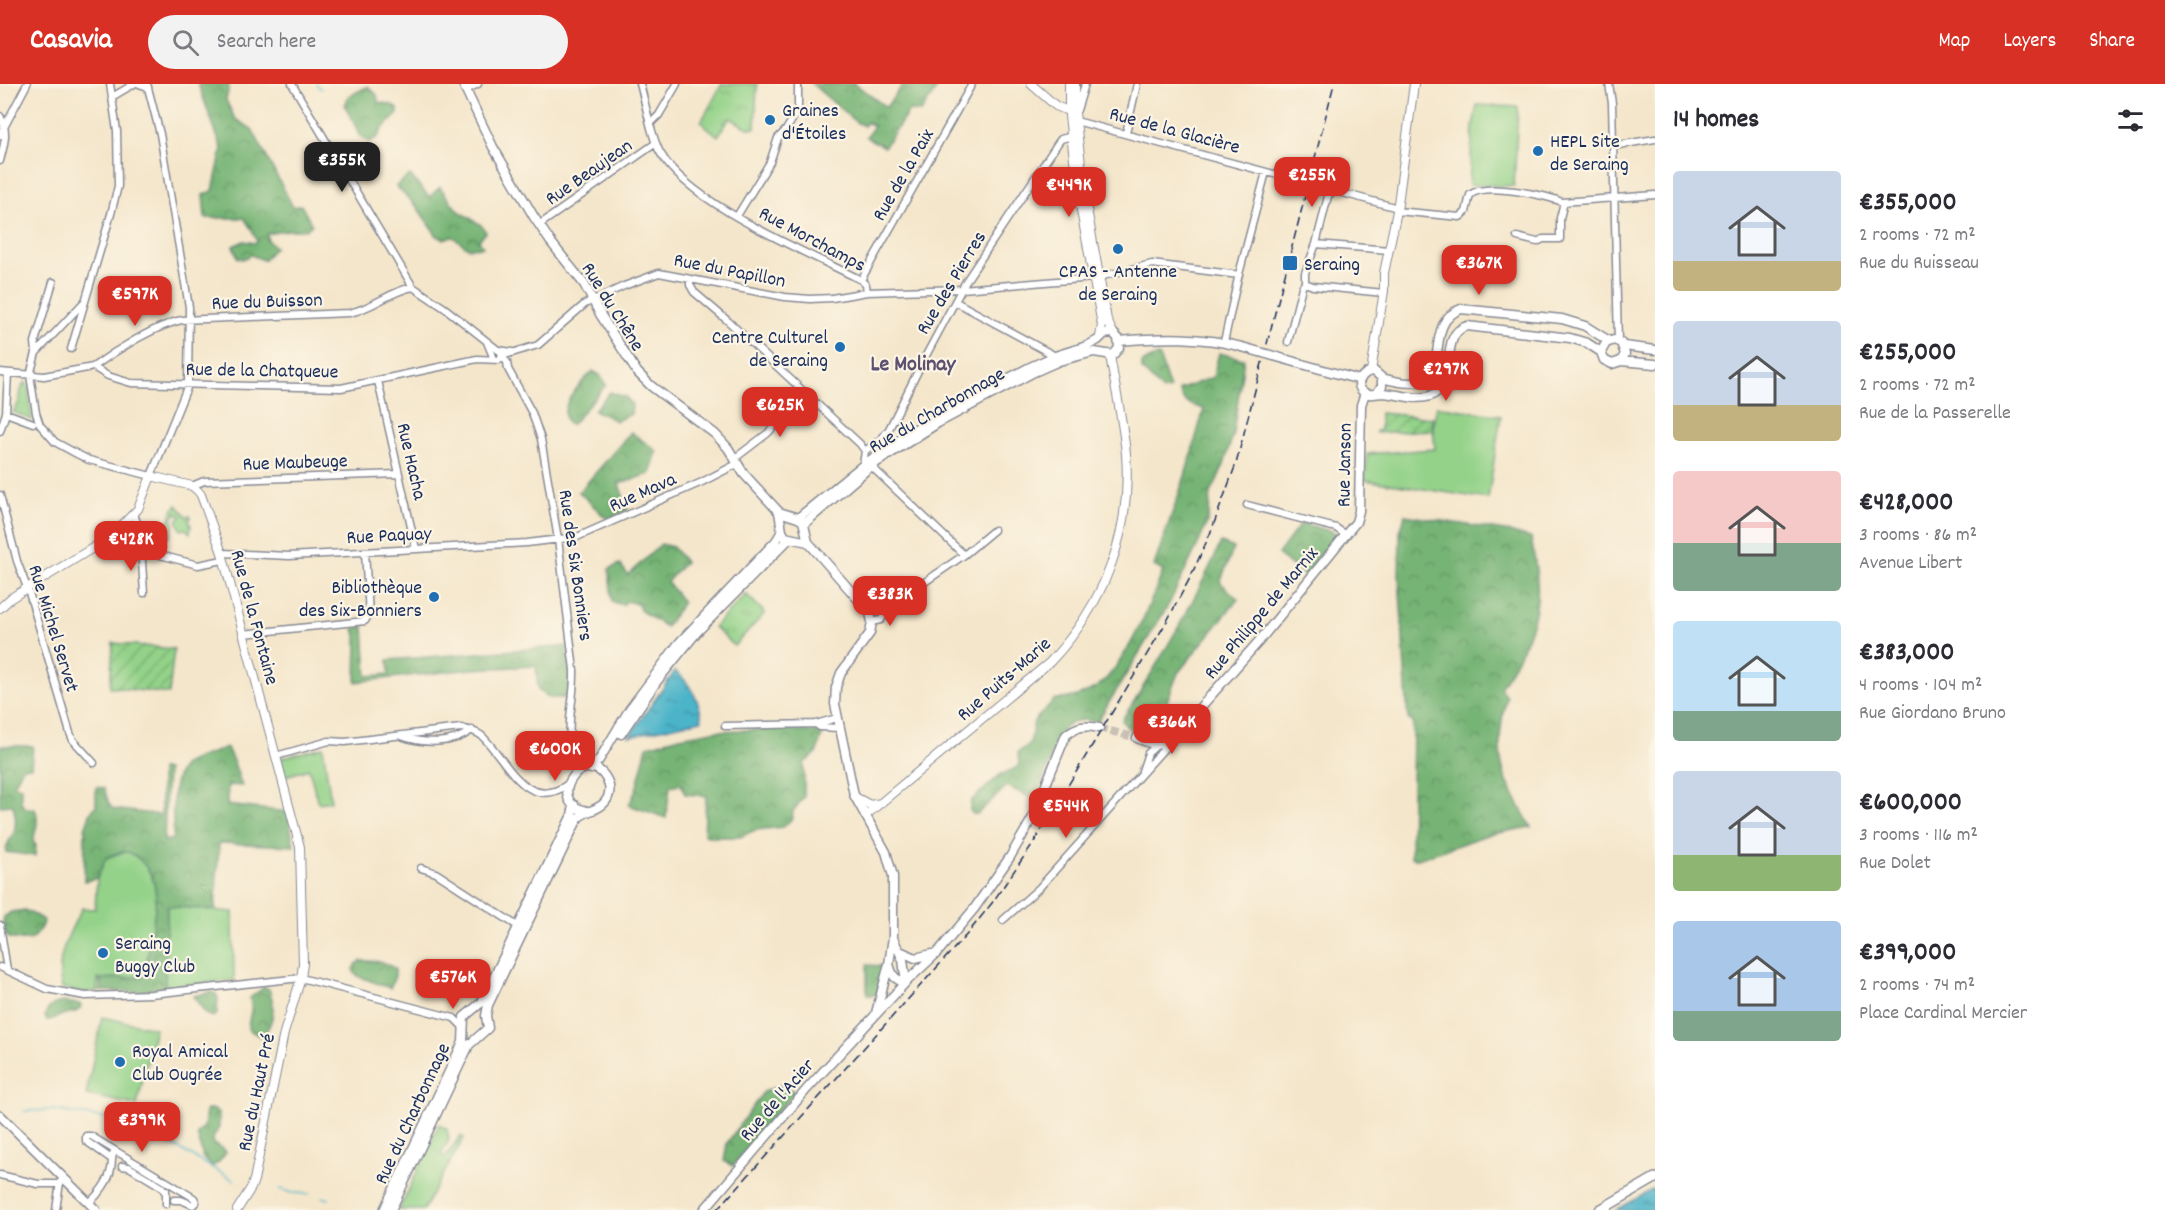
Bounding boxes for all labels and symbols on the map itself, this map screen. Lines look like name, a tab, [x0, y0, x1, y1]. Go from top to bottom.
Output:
place label: Graines d'Étoiles	[782, 98, 846, 149]
street label: Rue de la Glacière	[1106, 101, 1243, 163]
marker: Graines d'Étoiles	[763, 113, 777, 127]
street label: Rue de la Paix	[867, 124, 943, 227]
place label: HEPL Site de Seraing	[1550, 129, 1629, 180]
street label: Rue Beaujean	[540, 133, 639, 214]
pin: €355K	[300, 142, 384, 193]
marker: HEPL Site de Seraing	[1531, 144, 1545, 158]
pin: €255K	[1270, 157, 1354, 208]
pin: €449K	[1027, 167, 1111, 218]
street label: Rue Morchamps	[753, 201, 870, 281]
street label: Rue des Pierres	[911, 226, 995, 341]
marker: CPAS - Antenne de Seraing	[1111, 242, 1125, 256]
pin: €367K	[1437, 245, 1521, 296]
street label: Rue du Papillon	[671, 247, 788, 296]
place label: Seraing	[1304, 252, 1360, 280]
marker: Seraing	[1281, 254, 1299, 272]
street label: Rue du Chêne	[573, 258, 650, 358]
place label: CPAS - Antenne de Seraing	[1059, 259, 1177, 310]
pin: €597K	[93, 276, 177, 327]
street label: Rue du Buisson	[211, 287, 323, 319]
place label: Centre Culturel de Seraing	[712, 325, 828, 376]
marker: Centre Culturel de Seraing	[833, 340, 847, 354]
district label: Le Molinay	[870, 350, 957, 381]
pin: €297K	[1404, 351, 1488, 402]
street label: Rue de la Chatqueue	[185, 357, 339, 387]
street label: Rue du Charbonnage	[864, 361, 1011, 462]
pin: €625K	[738, 387, 822, 438]
street label: Rue Hacha	[388, 421, 433, 503]
street label: Rue Janson	[1331, 423, 1361, 507]
street label: Rue Maubeuge	[242, 448, 348, 480]
street label: Rue Mava	[605, 466, 682, 521]
street label: Rue des Six Bonniers	[550, 488, 599, 643]
pin: €428K	[89, 521, 173, 572]
street label: Rue Paquay	[346, 521, 433, 553]
street label: Rue Philippe de Marnix	[1198, 541, 1327, 686]
street label: Rue de la Fontaine	[222, 547, 285, 689]
street label: Rue Michel Servet	[19, 562, 85, 696]
place label: Bibliothèque des Six-Bonniers	[299, 575, 422, 626]
pin: €383K	[848, 576, 932, 627]
marker: Bibliothèque des Six-Bonniers	[427, 590, 441, 604]
street label: Rue Puits-Marie	[952, 631, 1058, 729]
pin: €366K	[1130, 704, 1214, 755]
pin: €600K	[513, 731, 597, 782]
pin: €544K	[1024, 788, 1108, 839]
place label: Seraing Buggy Club	[115, 931, 195, 982]
marker: Seraing Buggy Club	[96, 946, 110, 960]
pin: €576K	[411, 959, 495, 1010]
street label: Rue du Haut Pré	[232, 1031, 284, 1154]
place label: Royal Amical Club Ougrée	[132, 1039, 228, 1090]
street label: Rue du Charbonnage	[369, 1039, 459, 1190]
street label: Rue de l'Acier	[734, 1053, 823, 1149]
marker: Royal Amical Club Ougrée	[113, 1055, 127, 1069]
pin: €399K	[100, 1102, 184, 1153]

